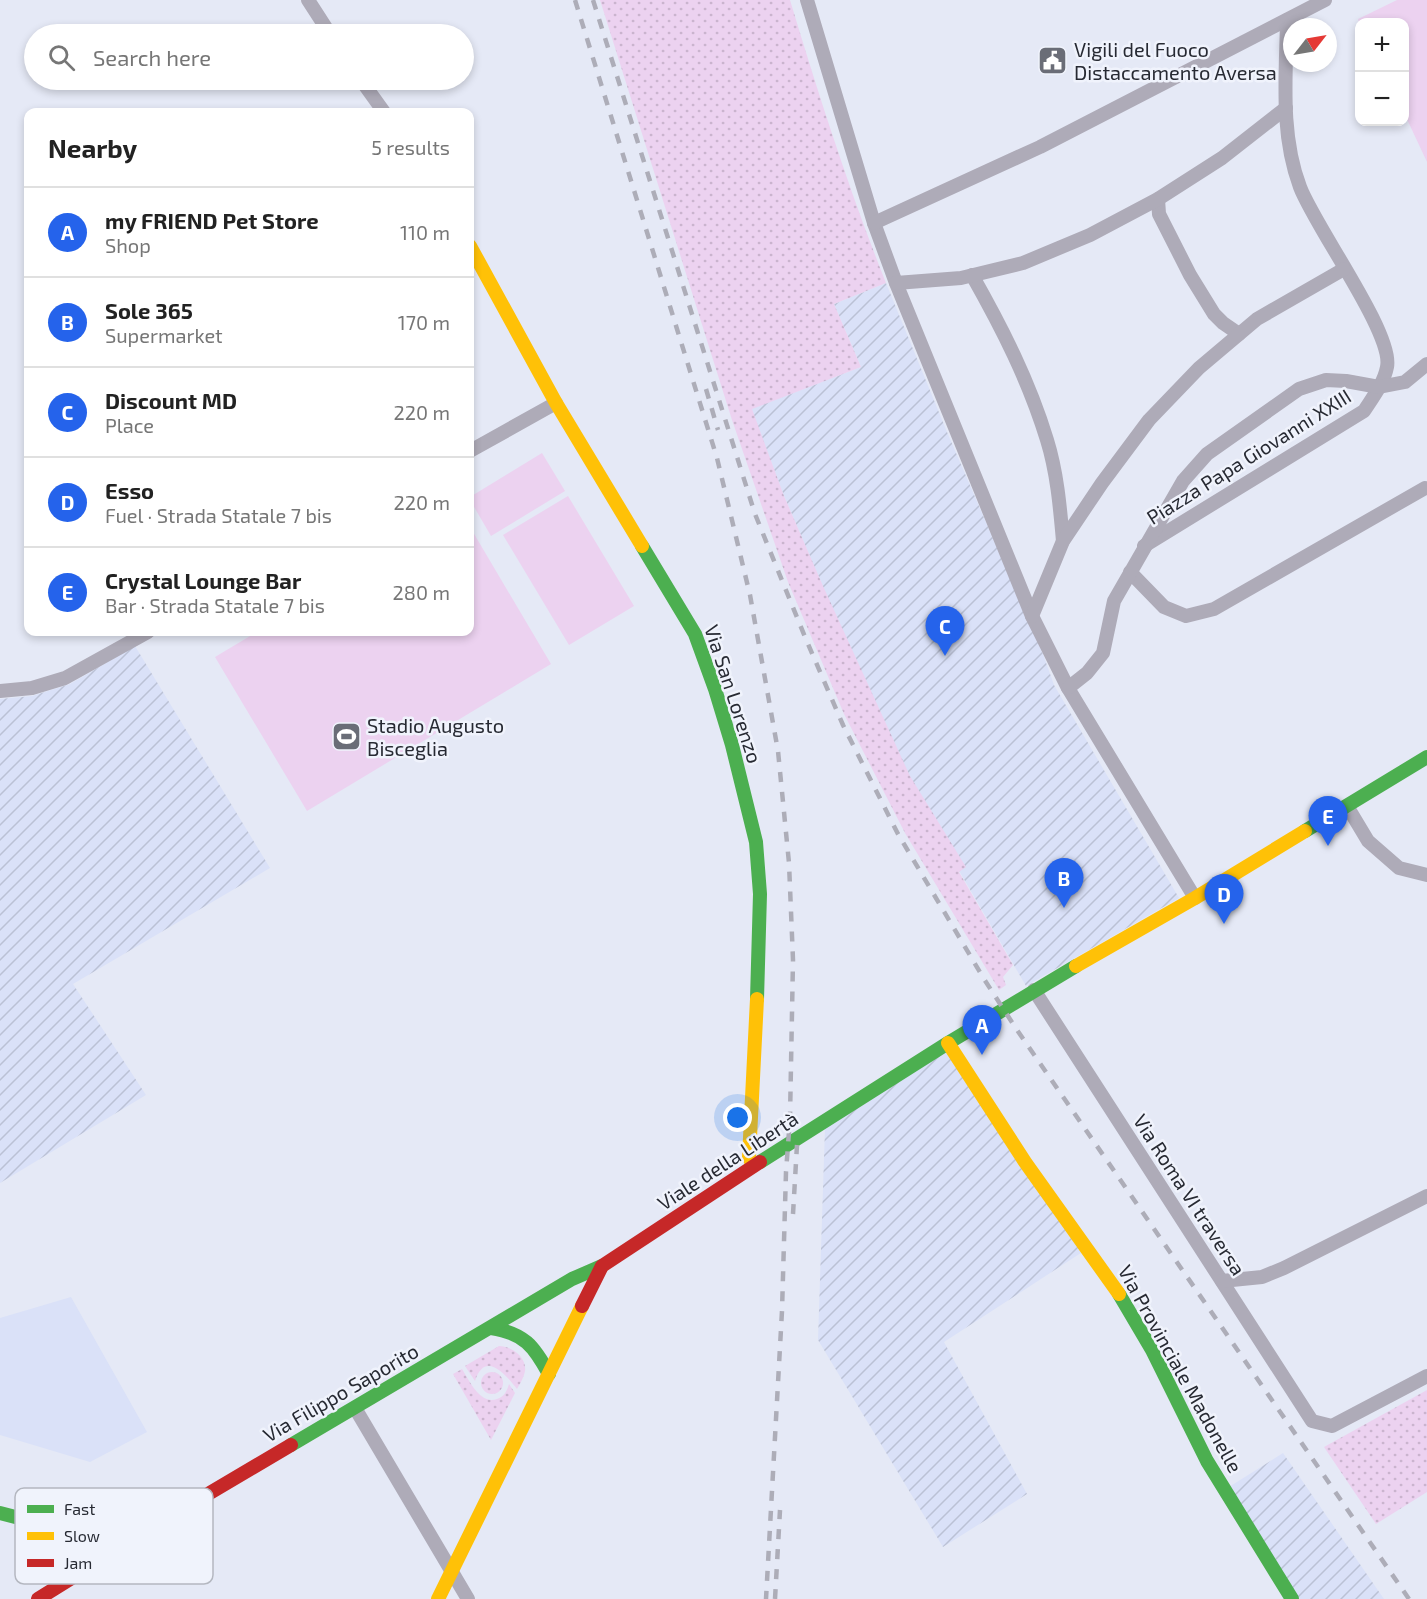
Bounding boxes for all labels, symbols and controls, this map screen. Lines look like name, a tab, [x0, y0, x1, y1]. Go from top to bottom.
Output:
north arrow	[1283, 18, 1337, 72]
map controls	[1355, 18, 1409, 126]
button: +	[1355, 18, 1409, 72]
search box	[24, 24, 474, 90]
place label: Vigili del Fuoco Distaccamento Aversa	[1074, 37, 1277, 84]
icon: search	[45, 41, 78, 74]
text: Search here	[93, 44, 211, 70]
public building icon: Vigili del Fuoco Distaccamento Aversa	[1037, 45, 1069, 77]
button: −	[1355, 72, 1409, 126]
text: Nearby	[48, 132, 137, 163]
text: 5 results	[371, 135, 450, 159]
text: my FRIEND Pet Store	[105, 207, 319, 233]
text: A	[61, 220, 74, 244]
text: 110 m	[400, 220, 450, 244]
text: Shop	[105, 233, 151, 257]
text: Sole 365	[105, 297, 193, 323]
text: B	[61, 310, 74, 334]
text: 170 m	[398, 310, 450, 334]
text: Supermarket	[105, 323, 223, 347]
street label: Piazza Papa Giovanni XXIII	[1142, 383, 1355, 529]
text: Discount MD	[105, 387, 237, 413]
text: C	[62, 400, 73, 424]
text: 220 m	[393, 400, 450, 424]
text: Place	[105, 413, 154, 437]
text: Esso	[105, 477, 154, 503]
text: D	[61, 490, 74, 514]
text: 220 m	[393, 490, 450, 514]
text: Fuel · Strada Statale 7 bis	[105, 503, 332, 527]
text: Crystal Lounge Bar	[105, 567, 301, 593]
text: E	[62, 580, 73, 604]
text: 280 m	[393, 580, 450, 604]
text: Bar · Strada Statale 7 bis	[105, 593, 325, 617]
pin: C	[926, 606, 964, 656]
street label: Via San Lorenzo	[700, 621, 768, 766]
place label: Stadio Augusto Bisceglia	[367, 713, 504, 760]
sports icon: Stadio Augusto Bisceglia	[330, 721, 362, 753]
pin: E	[1308, 796, 1348, 846]
pin: B	[1044, 858, 1084, 908]
pin: D	[1204, 874, 1244, 924]
pin: A	[962, 1006, 1002, 1055]
your location	[723, 1103, 752, 1132]
street label: Viale della Libertà	[653, 1106, 802, 1215]
street label: Via Roma VI traversa	[1129, 1109, 1251, 1279]
street label: Via Provinciale Madonelle	[1114, 1260, 1248, 1477]
street label: Via Filippo Saporito	[259, 1338, 422, 1446]
legend	[15, 1488, 213, 1584]
text: Fast	[64, 1499, 95, 1518]
text: Slow	[64, 1526, 100, 1545]
text: Jam	[64, 1553, 92, 1572]

